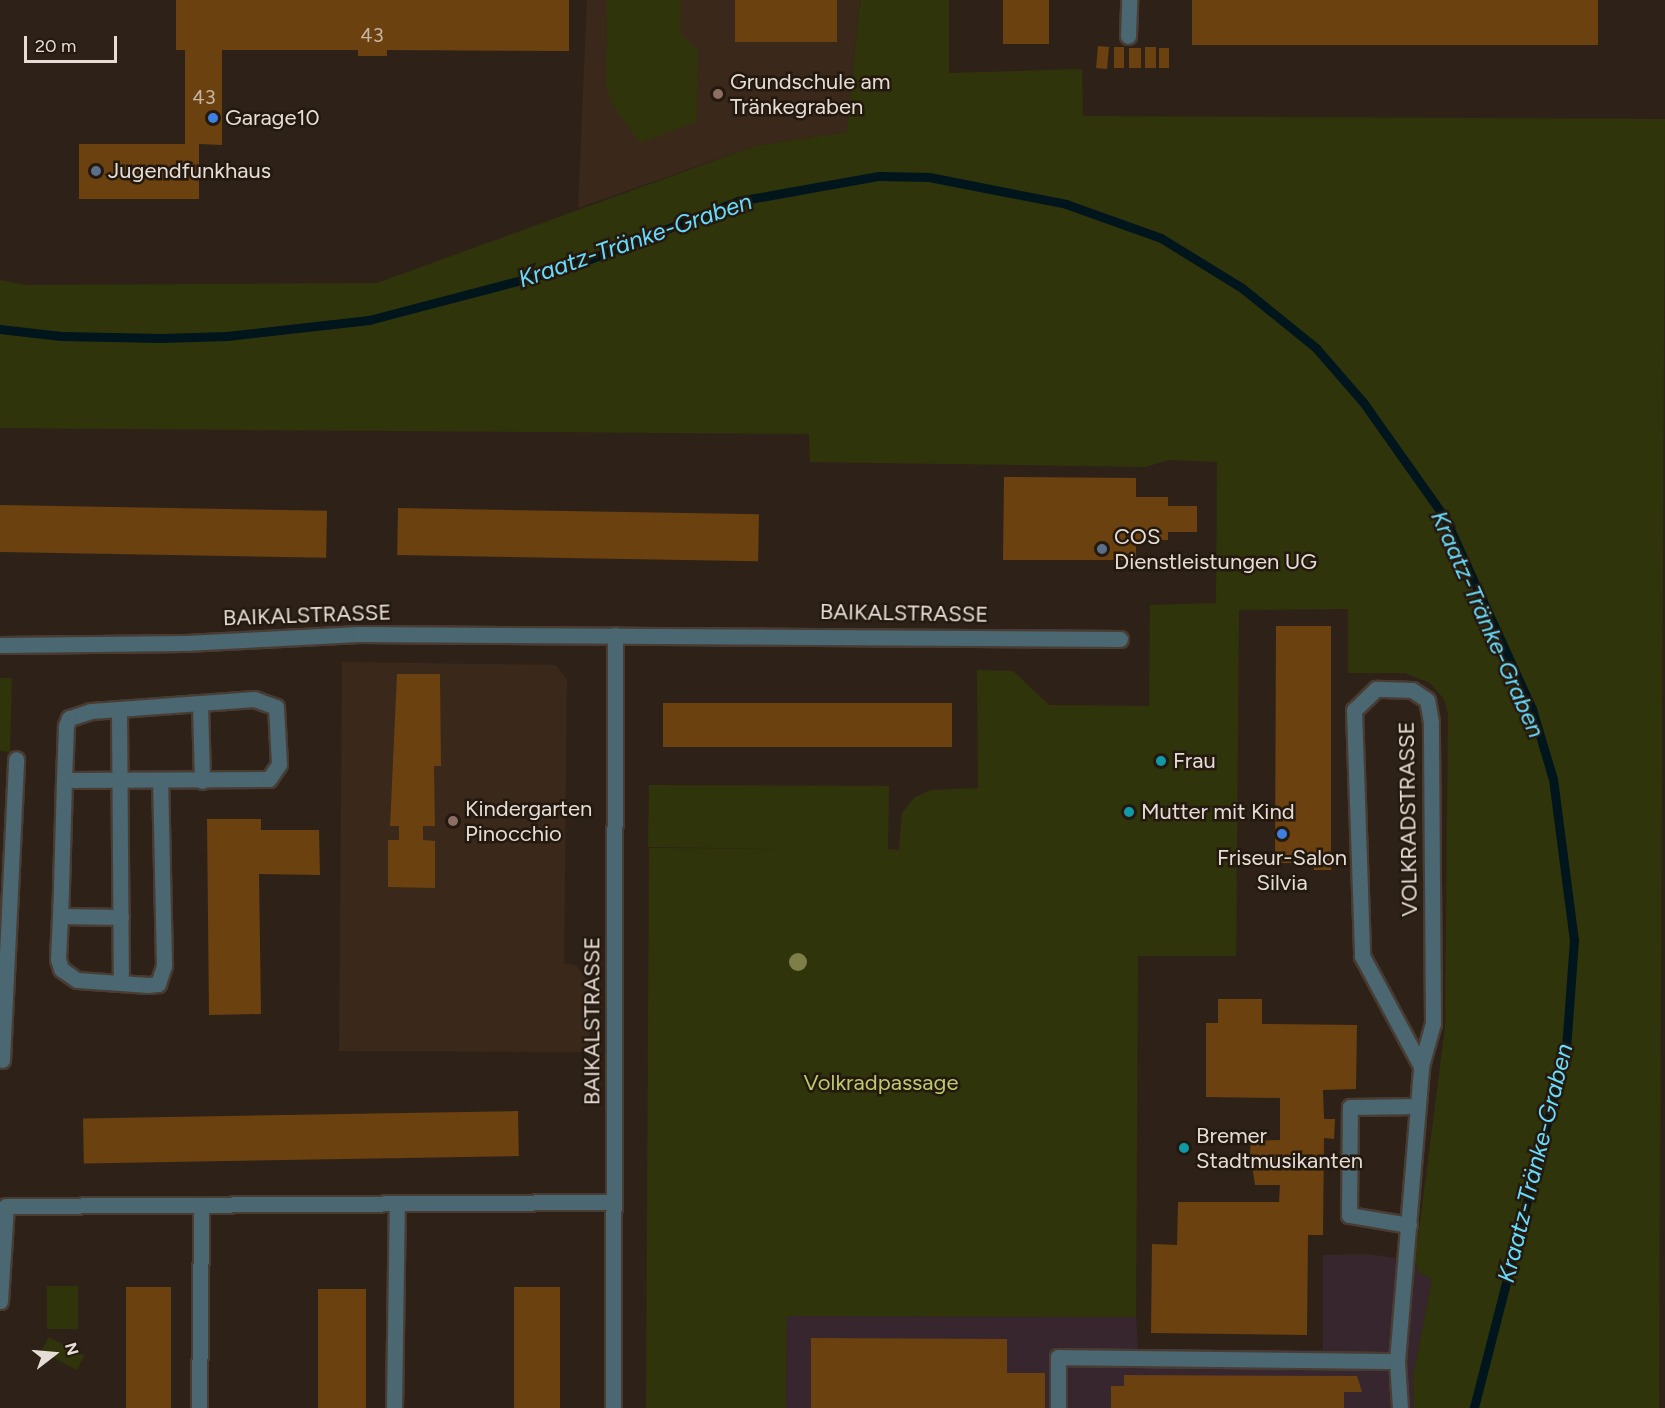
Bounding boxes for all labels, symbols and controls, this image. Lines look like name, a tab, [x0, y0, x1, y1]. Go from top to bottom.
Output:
house number: 43	[360, 23, 384, 47]
scale bar	[27, 24, 120, 62]
text: 20 m	[35, 35, 76, 57]
place label: Grundschule am Tränkegraben	[730, 68, 891, 119]
house number: 43	[192, 85, 216, 109]
marker: Grundschule am Tränkegraben	[711, 87, 725, 101]
place label: Garage10	[225, 105, 320, 131]
marker: Garage10	[206, 111, 220, 125]
place label: Jugendfunkhaus	[108, 158, 271, 184]
marker: Jugendfunkhaus	[89, 164, 103, 178]
water label: Kraatz-Tränke-Graben	[514, 186, 756, 294]
water label: Kraatz-Tränke-Graben	[1425, 506, 1551, 742]
place label: COS Dienstleistungen UG	[1114, 523, 1317, 574]
marker: COS Dienstleistungen UG	[1095, 542, 1109, 556]
street label: BAIKALSTRASSE	[820, 598, 988, 628]
street label: BAIKALSTRASSE	[222, 599, 392, 631]
street label: VOLKRADSTRASSE	[1393, 721, 1423, 917]
place label: Frau	[1173, 748, 1216, 774]
marker: Frau	[1154, 754, 1168, 768]
place label: Kindergarten Pinocchio	[465, 795, 592, 846]
place label: Mutter mit Kind	[1141, 799, 1295, 825]
marker: Mutter mit Kind	[1122, 805, 1136, 819]
marker: Kindergarten Pinocchio	[446, 814, 460, 828]
marker: Friseur-Salon Silvia	[1275, 827, 1289, 841]
place label: Friseur-Salon Silvia	[1217, 844, 1347, 896]
street label: BAIKALSTRASSE	[579, 937, 605, 1105]
water label: Kraatz-Tränke-Graben	[1491, 1040, 1579, 1286]
park label: Volkradpassage	[803, 1070, 959, 1096]
place label: Bremer Stadtmusikanten	[1196, 1122, 1363, 1174]
marker: Bremer Stadtmusikanten	[1177, 1141, 1191, 1155]
north arrow	[24, 1324, 84, 1384]
text: N	[61, 1340, 83, 1357]

